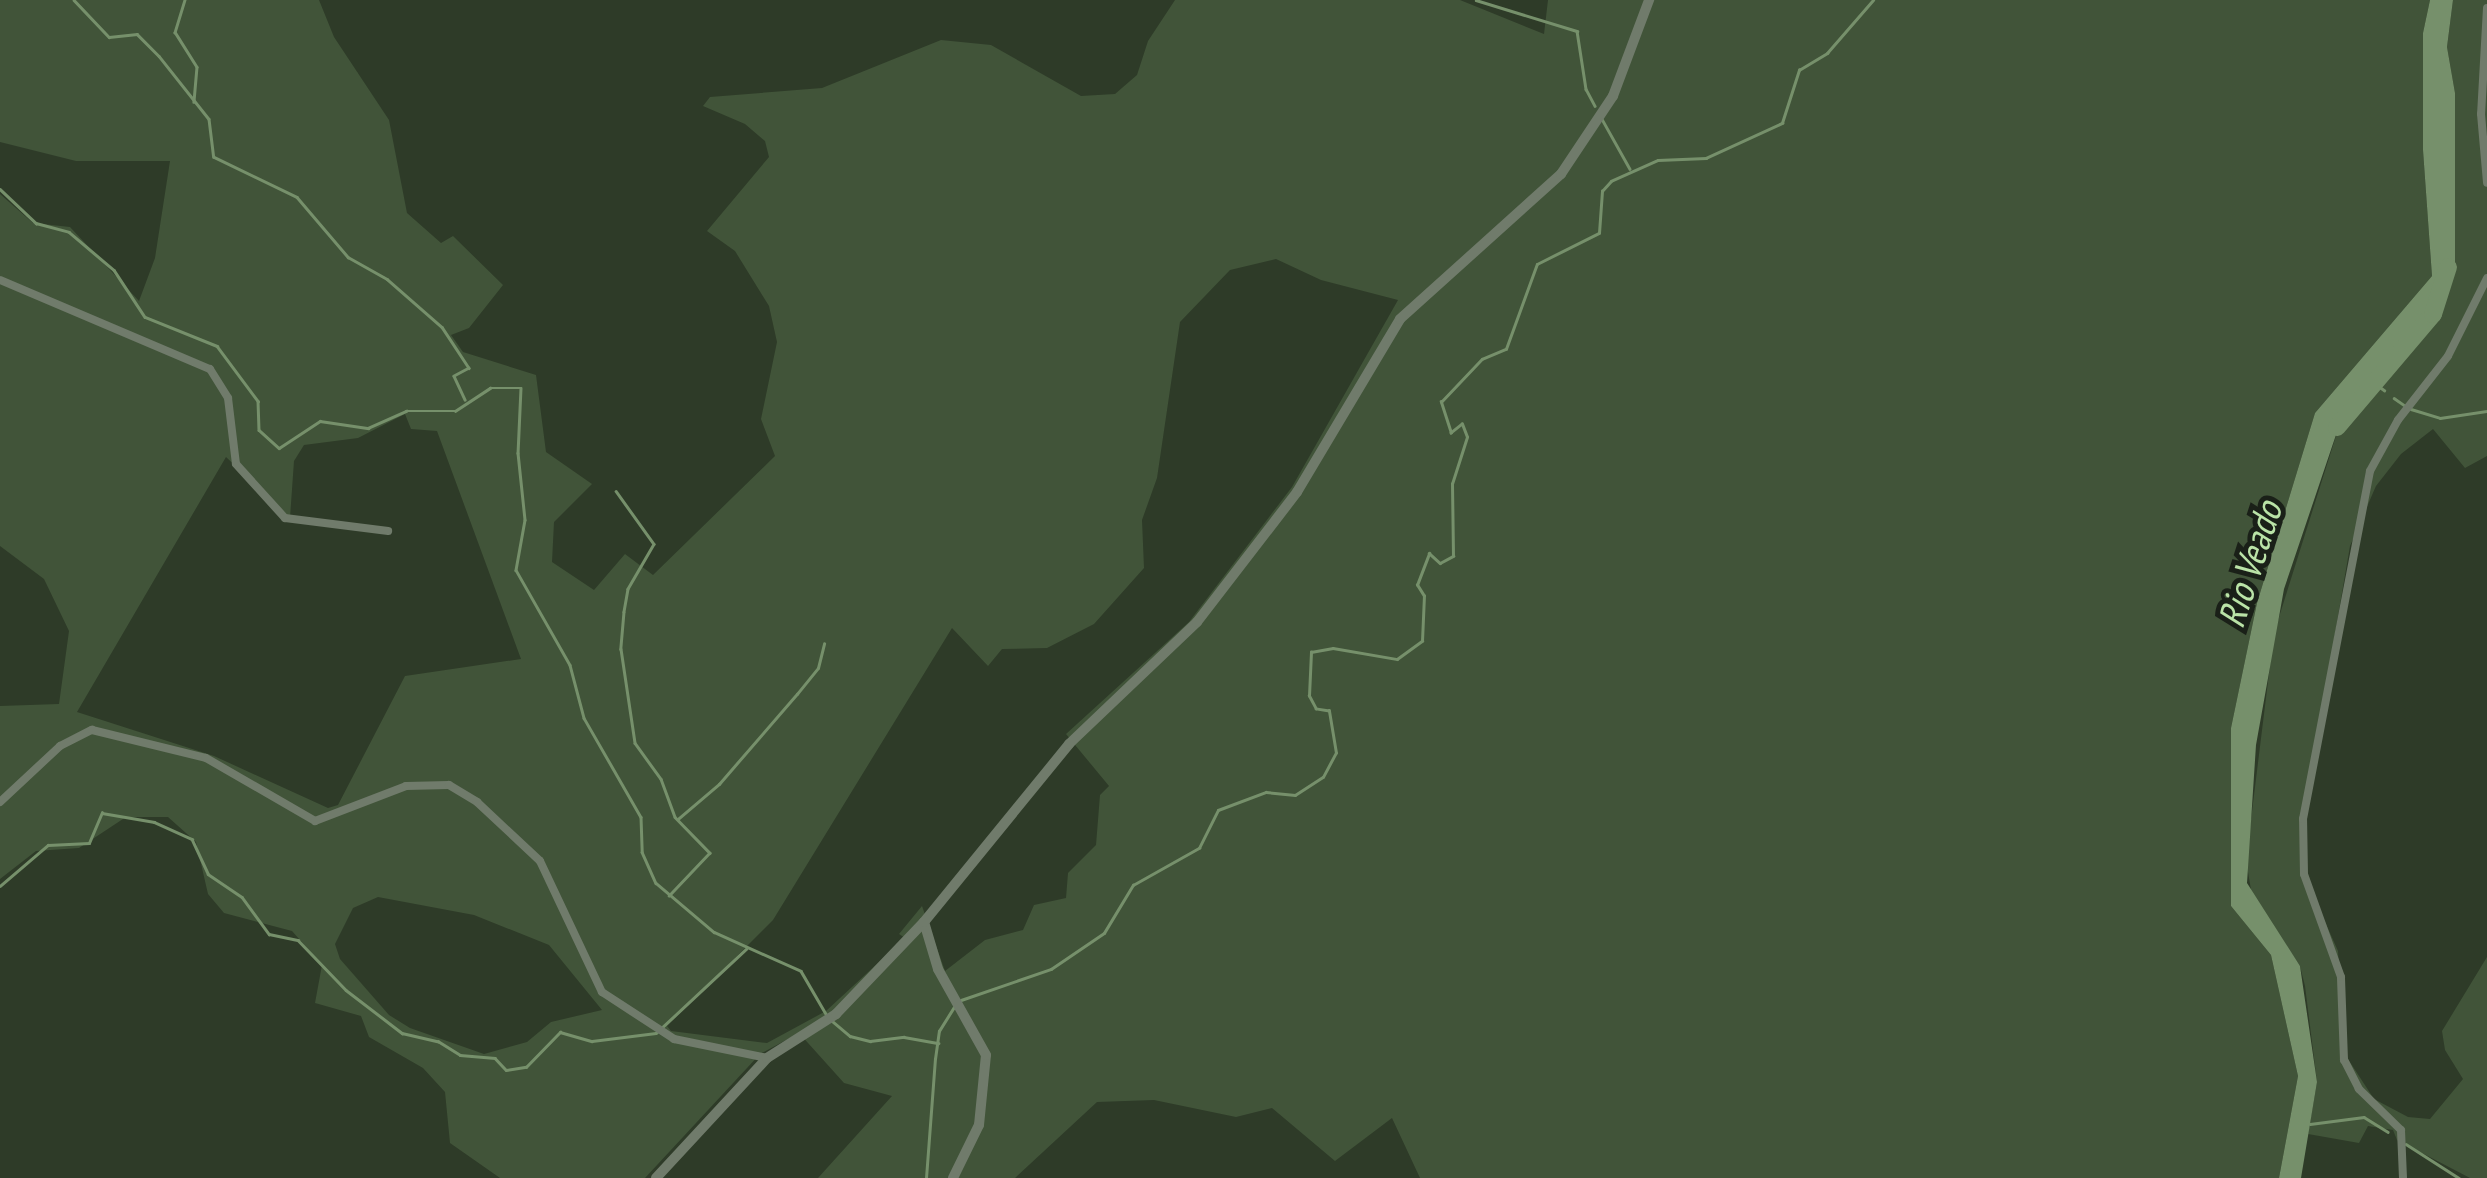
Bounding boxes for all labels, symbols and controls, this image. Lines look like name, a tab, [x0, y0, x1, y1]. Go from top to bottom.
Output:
water label: Rio Veado	[2207, 495, 2291, 633]

